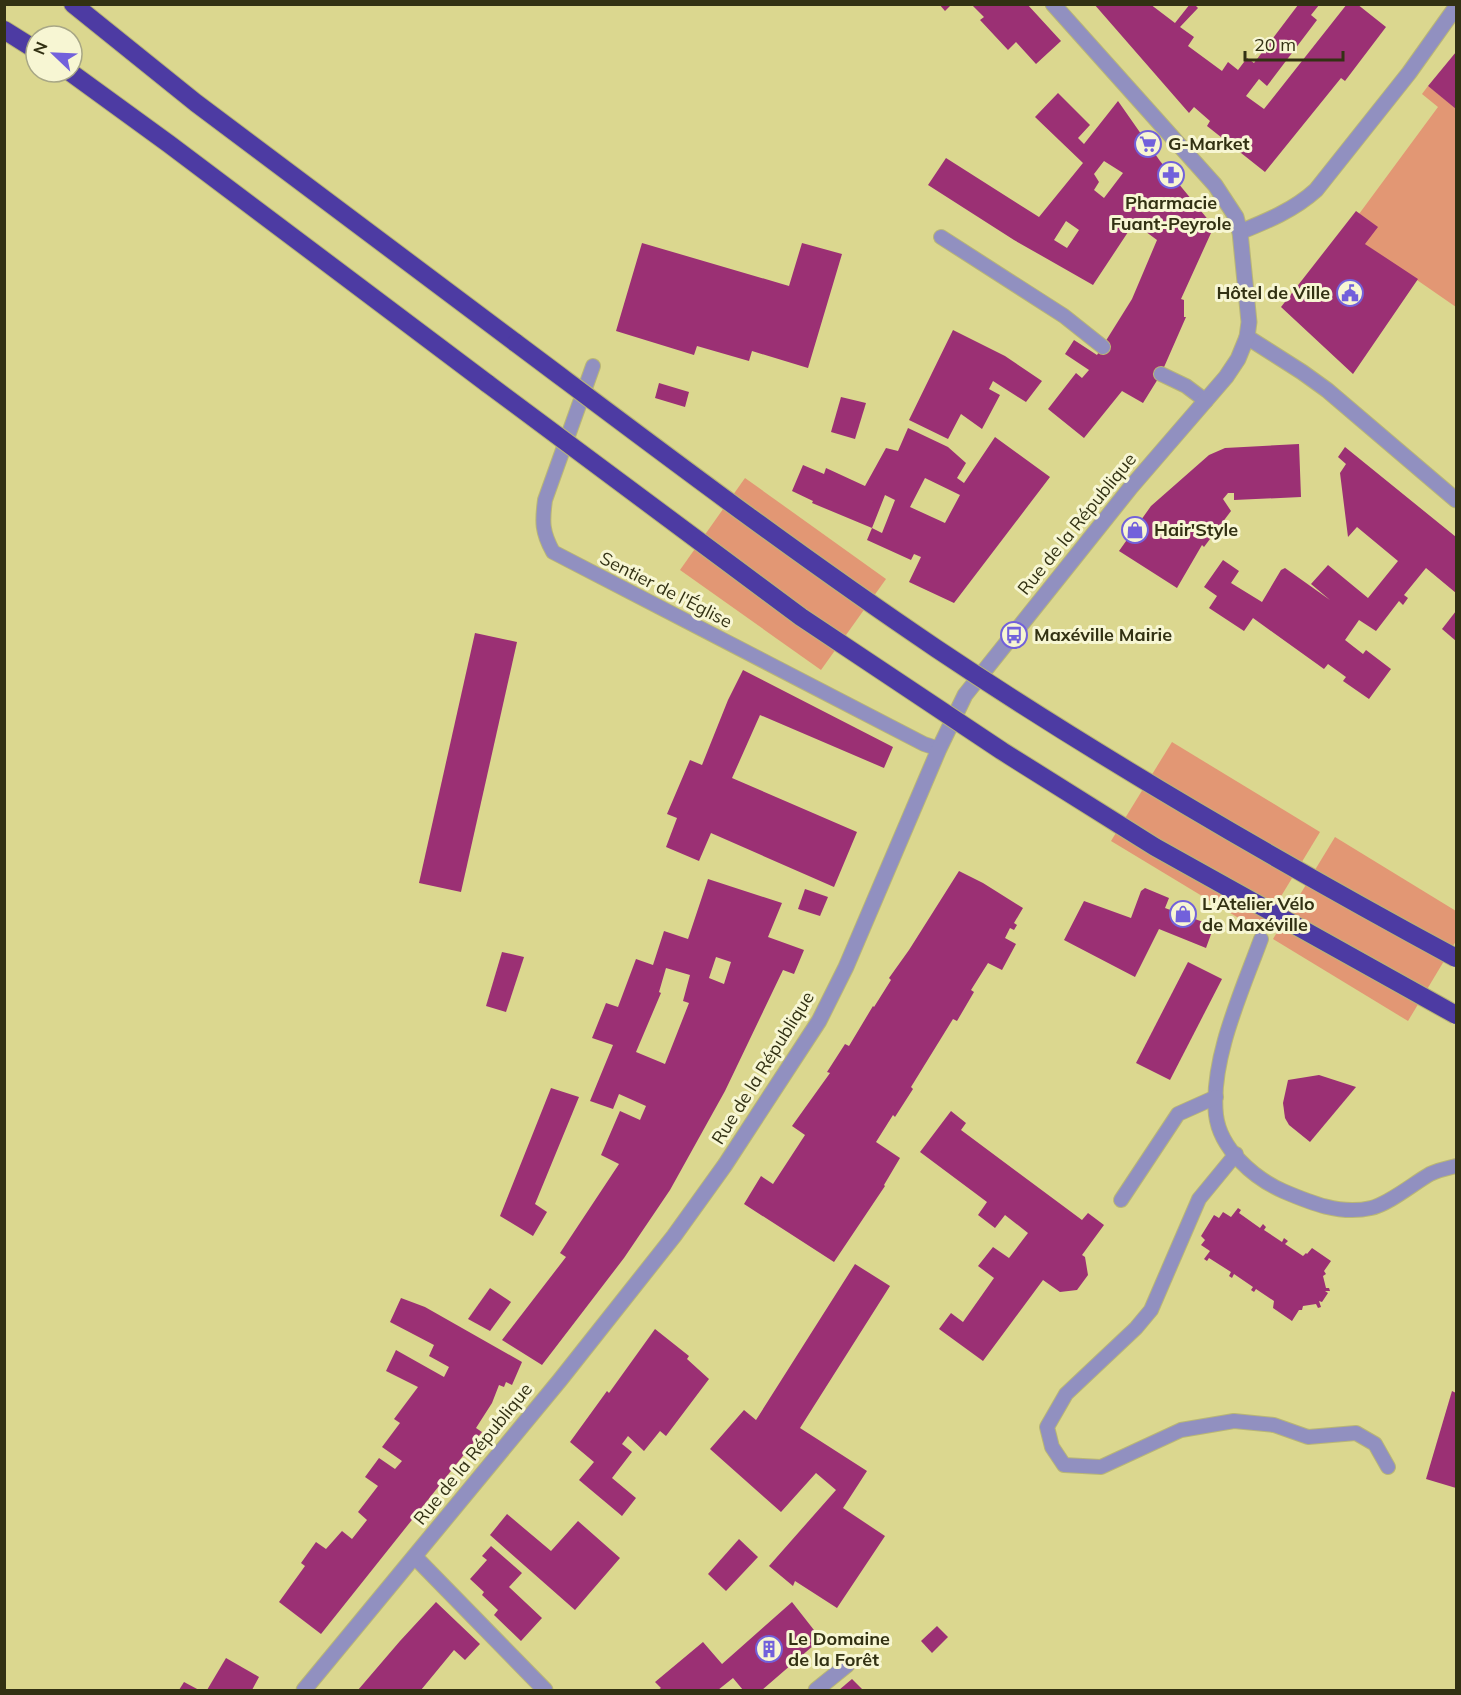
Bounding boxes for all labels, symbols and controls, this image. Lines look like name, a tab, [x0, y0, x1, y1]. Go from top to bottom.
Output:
north arrow	[24, 24, 84, 84]
scale bar	[1245, 24, 1342, 62]
text: 20 m	[1254, 33, 1296, 56]
text: N	[29, 39, 52, 58]
supermarket icon: G-Market	[1133, 129, 1163, 159]
place label: G-Market	[1168, 132, 1250, 155]
pharmacy icon: Pharmacie Fuant-Peyrole	[1156, 160, 1186, 190]
place label: Pharmacie Fuant-Peyrole	[1111, 191, 1231, 235]
public building icon: Hôtel de Ville	[1335, 278, 1365, 308]
place label: Hôtel de Ville	[1216, 281, 1330, 304]
street label: Rue de la République	[1012, 448, 1141, 599]
shop icon: Hair'Style	[1120, 515, 1150, 545]
place label: Hair'Style	[1154, 518, 1238, 541]
street label: Sentier de l'Église	[596, 546, 736, 633]
bus stop icon: Maxéville Mairie	[999, 620, 1029, 650]
place label: Maxéville Mairie	[1034, 623, 1172, 646]
place label: L'Atelier Vélo de Maxéville	[1202, 892, 1315, 936]
shop icon: L'Atelier Vélo de Maxéville	[1168, 899, 1198, 929]
street label: Rue de la République	[706, 987, 819, 1148]
street label: Rue de la République	[408, 1378, 537, 1529]
place label: Le Domaine de la Forêt	[788, 1627, 890, 1671]
building icon: Le Domaine de la Forêt	[754, 1634, 784, 1664]

